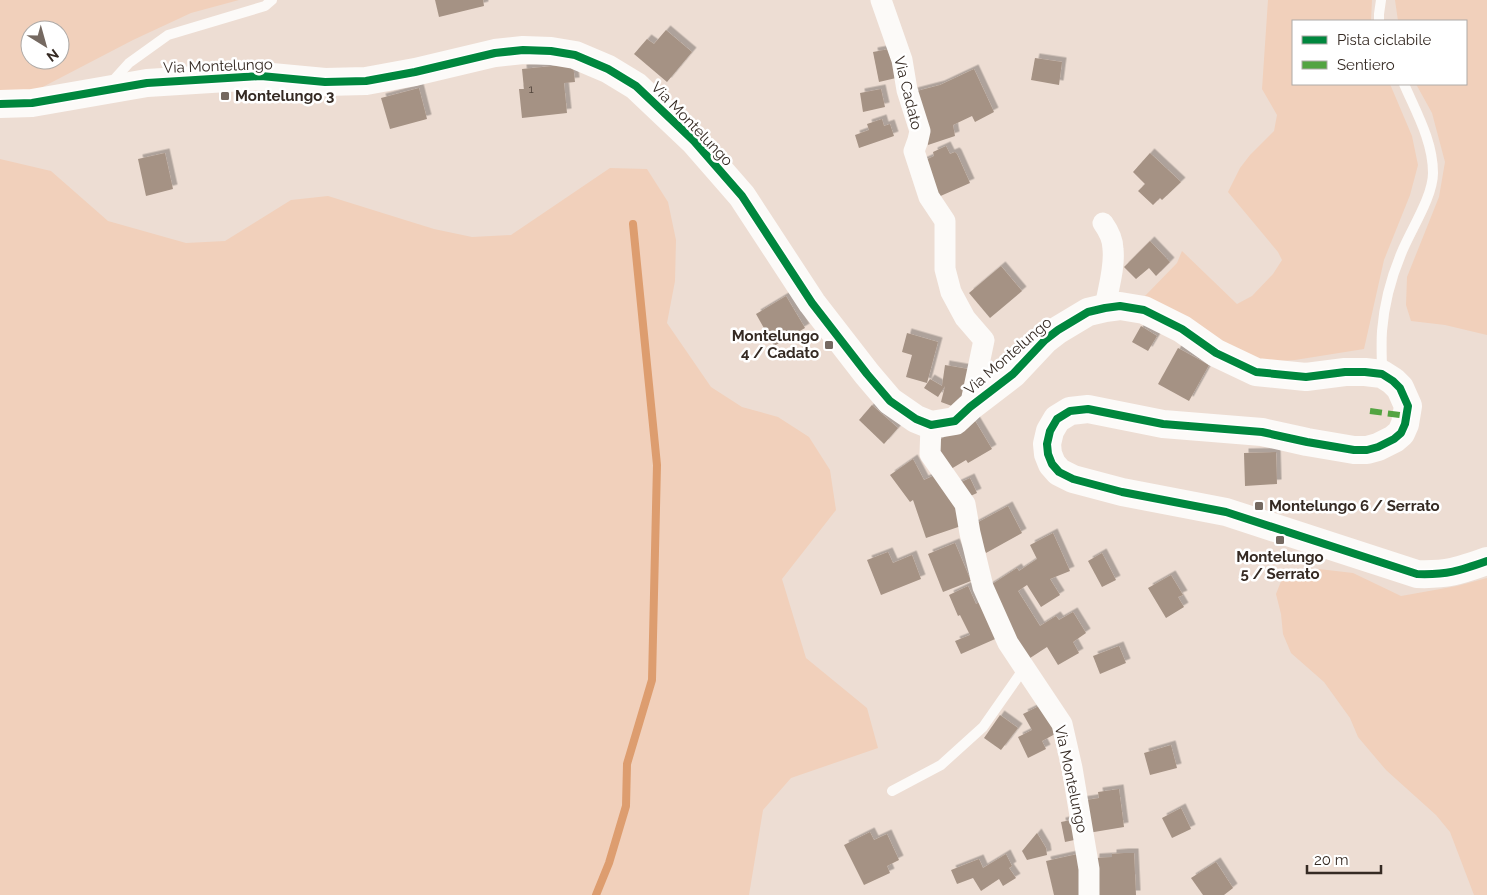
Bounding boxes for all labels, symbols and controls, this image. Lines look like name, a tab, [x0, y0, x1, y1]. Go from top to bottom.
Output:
north arrow	[20, 20, 70, 70]
legend	[1292, 20, 1467, 85]
text: Pista ciclabile	[1337, 31, 1431, 49]
text: N	[44, 46, 62, 65]
street label: Via Cadato	[890, 54, 926, 132]
street label: Via Montelungo	[163, 55, 273, 77]
text: Sentiero	[1337, 56, 1395, 74]
street label: Via Montelungo	[647, 78, 737, 170]
house number: 1	[528, 82, 534, 96]
place label: Montelungo 3	[235, 87, 334, 105]
marker: Montelungo 3	[219, 90, 231, 102]
street label: Via Montelungo	[961, 313, 1055, 399]
place label: Montelungo 4 / Cadato	[732, 327, 819, 362]
marker: Montelungo 4 / Cadato	[823, 339, 835, 351]
place label: Montelungo 6 / Serrato	[1269, 497, 1440, 515]
marker: Montelungo 6 / Serrato	[1253, 500, 1265, 512]
marker: Montelungo 5 / Serrato	[1274, 534, 1286, 546]
place label: Montelungo 5 / Serrato	[1236, 548, 1324, 583]
street label: Via Montelungo	[1051, 723, 1091, 835]
scale bar	[1307, 842, 1381, 874]
text: 20 m	[1314, 851, 1349, 869]

